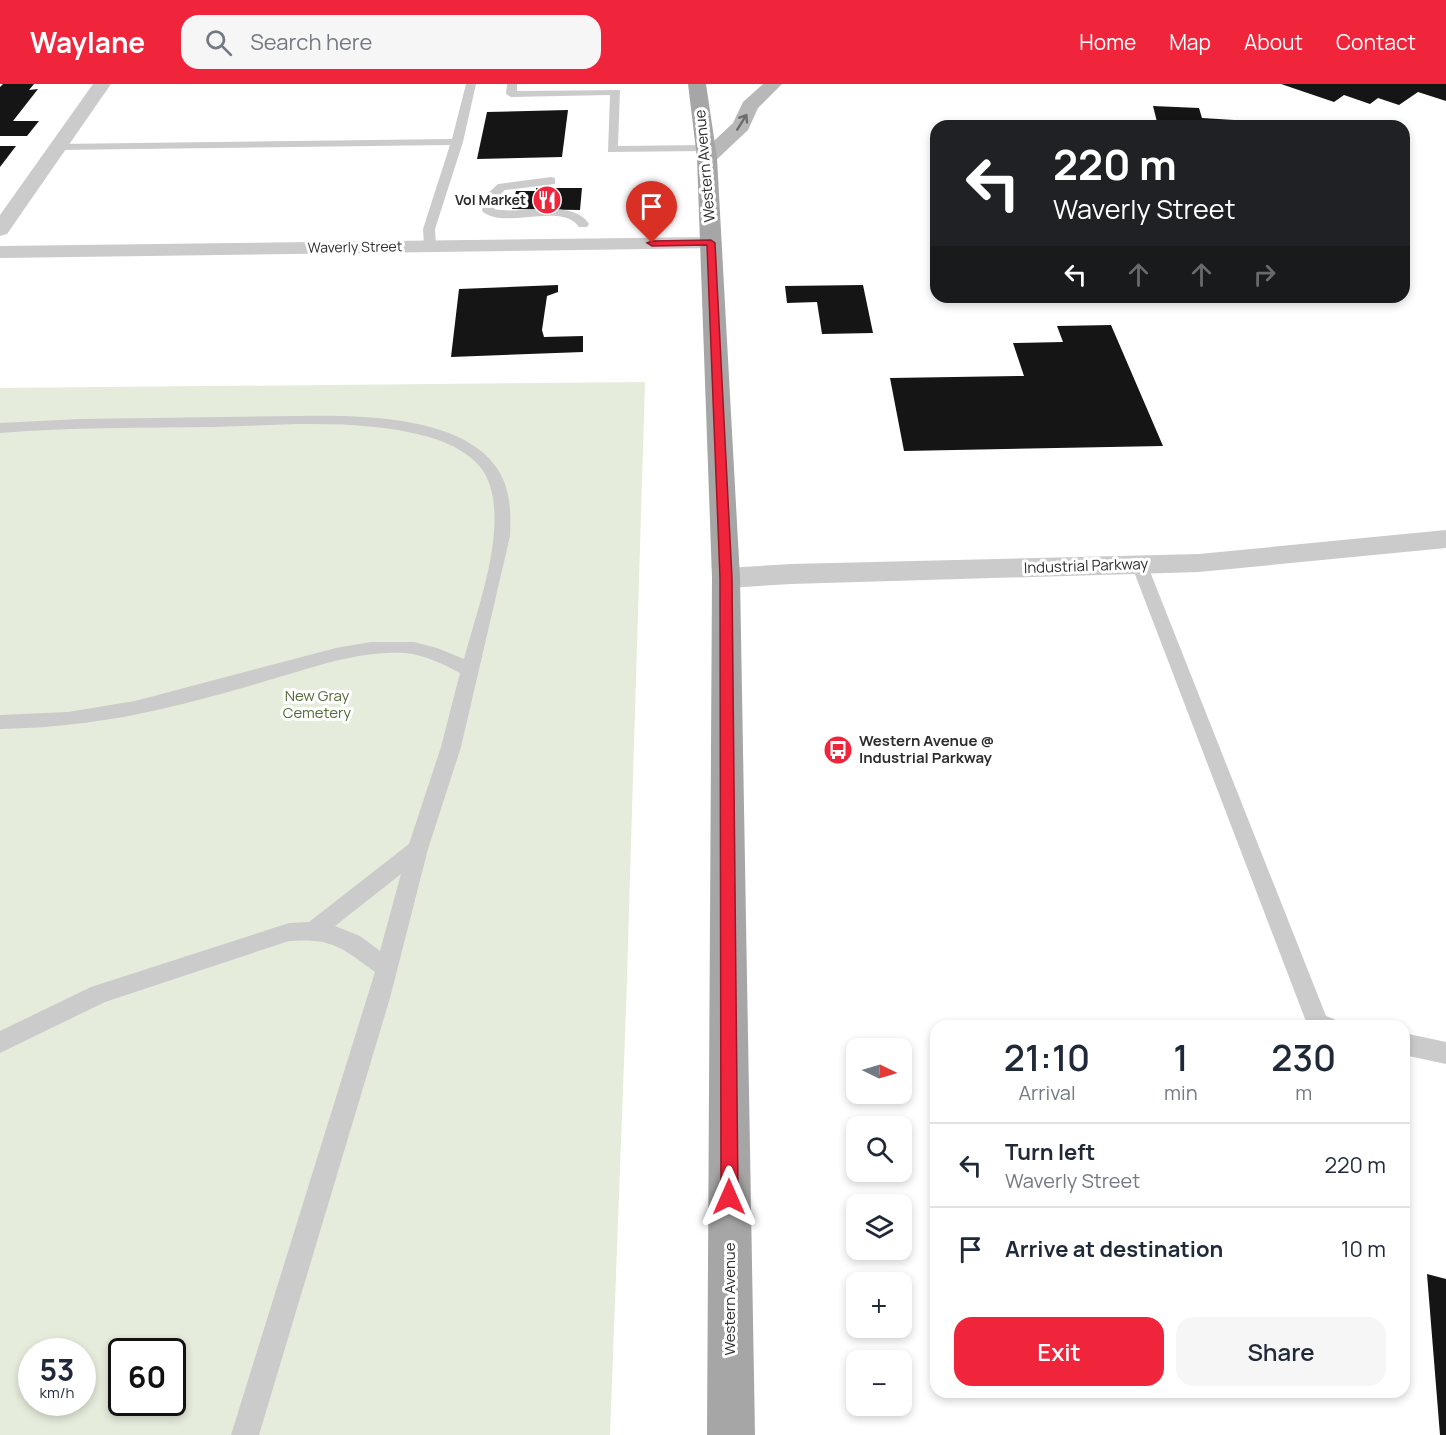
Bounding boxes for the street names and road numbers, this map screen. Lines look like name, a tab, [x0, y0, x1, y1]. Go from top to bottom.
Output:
street label: Western Avenue	[689, 109, 720, 223]
street label: Waverly Street	[308, 236, 403, 257]
street label: Industrial Parkway	[1023, 553, 1149, 578]
street label: Western Avenue	[719, 1242, 740, 1355]

